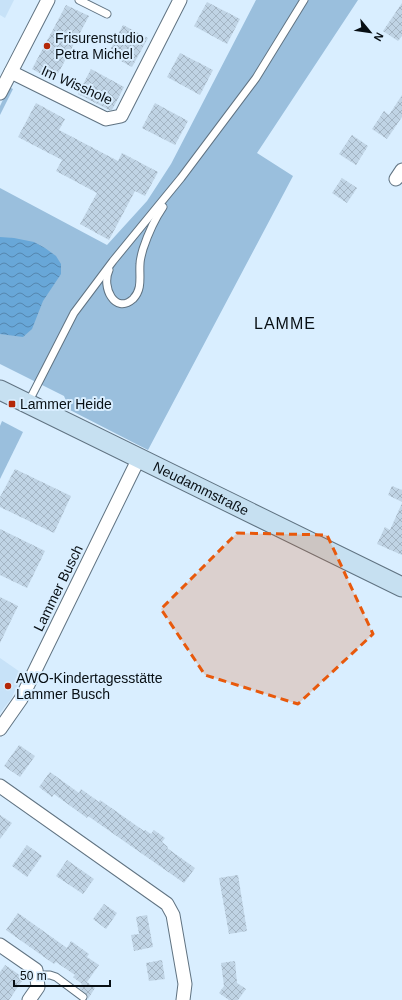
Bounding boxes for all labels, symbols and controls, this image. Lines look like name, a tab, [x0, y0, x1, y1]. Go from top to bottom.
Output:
north arrow	[350, 12, 390, 52]
place label: Frisurenstudio Petra Michel	[55, 30, 144, 62]
text: N	[372, 30, 386, 43]
marker: Frisurenstudio Petra Michel	[42, 41, 52, 51]
street label: Im Wisshole	[39, 62, 115, 108]
district label: LAMME	[254, 315, 316, 332]
place label: Lammer Heide	[20, 396, 112, 412]
marker: Lammer Heide	[7, 399, 17, 409]
street label: Neudammstraße	[151, 458, 252, 519]
street label: Lammer Busch	[30, 542, 86, 634]
place label: AWO-Kindertagesstätte Lammer Busch	[16, 670, 163, 702]
marker: AWO-Kindertagesstätte Lammer Busch	[3, 681, 13, 691]
scale bar	[14, 962, 110, 988]
text: 50 m	[20, 969, 47, 983]

